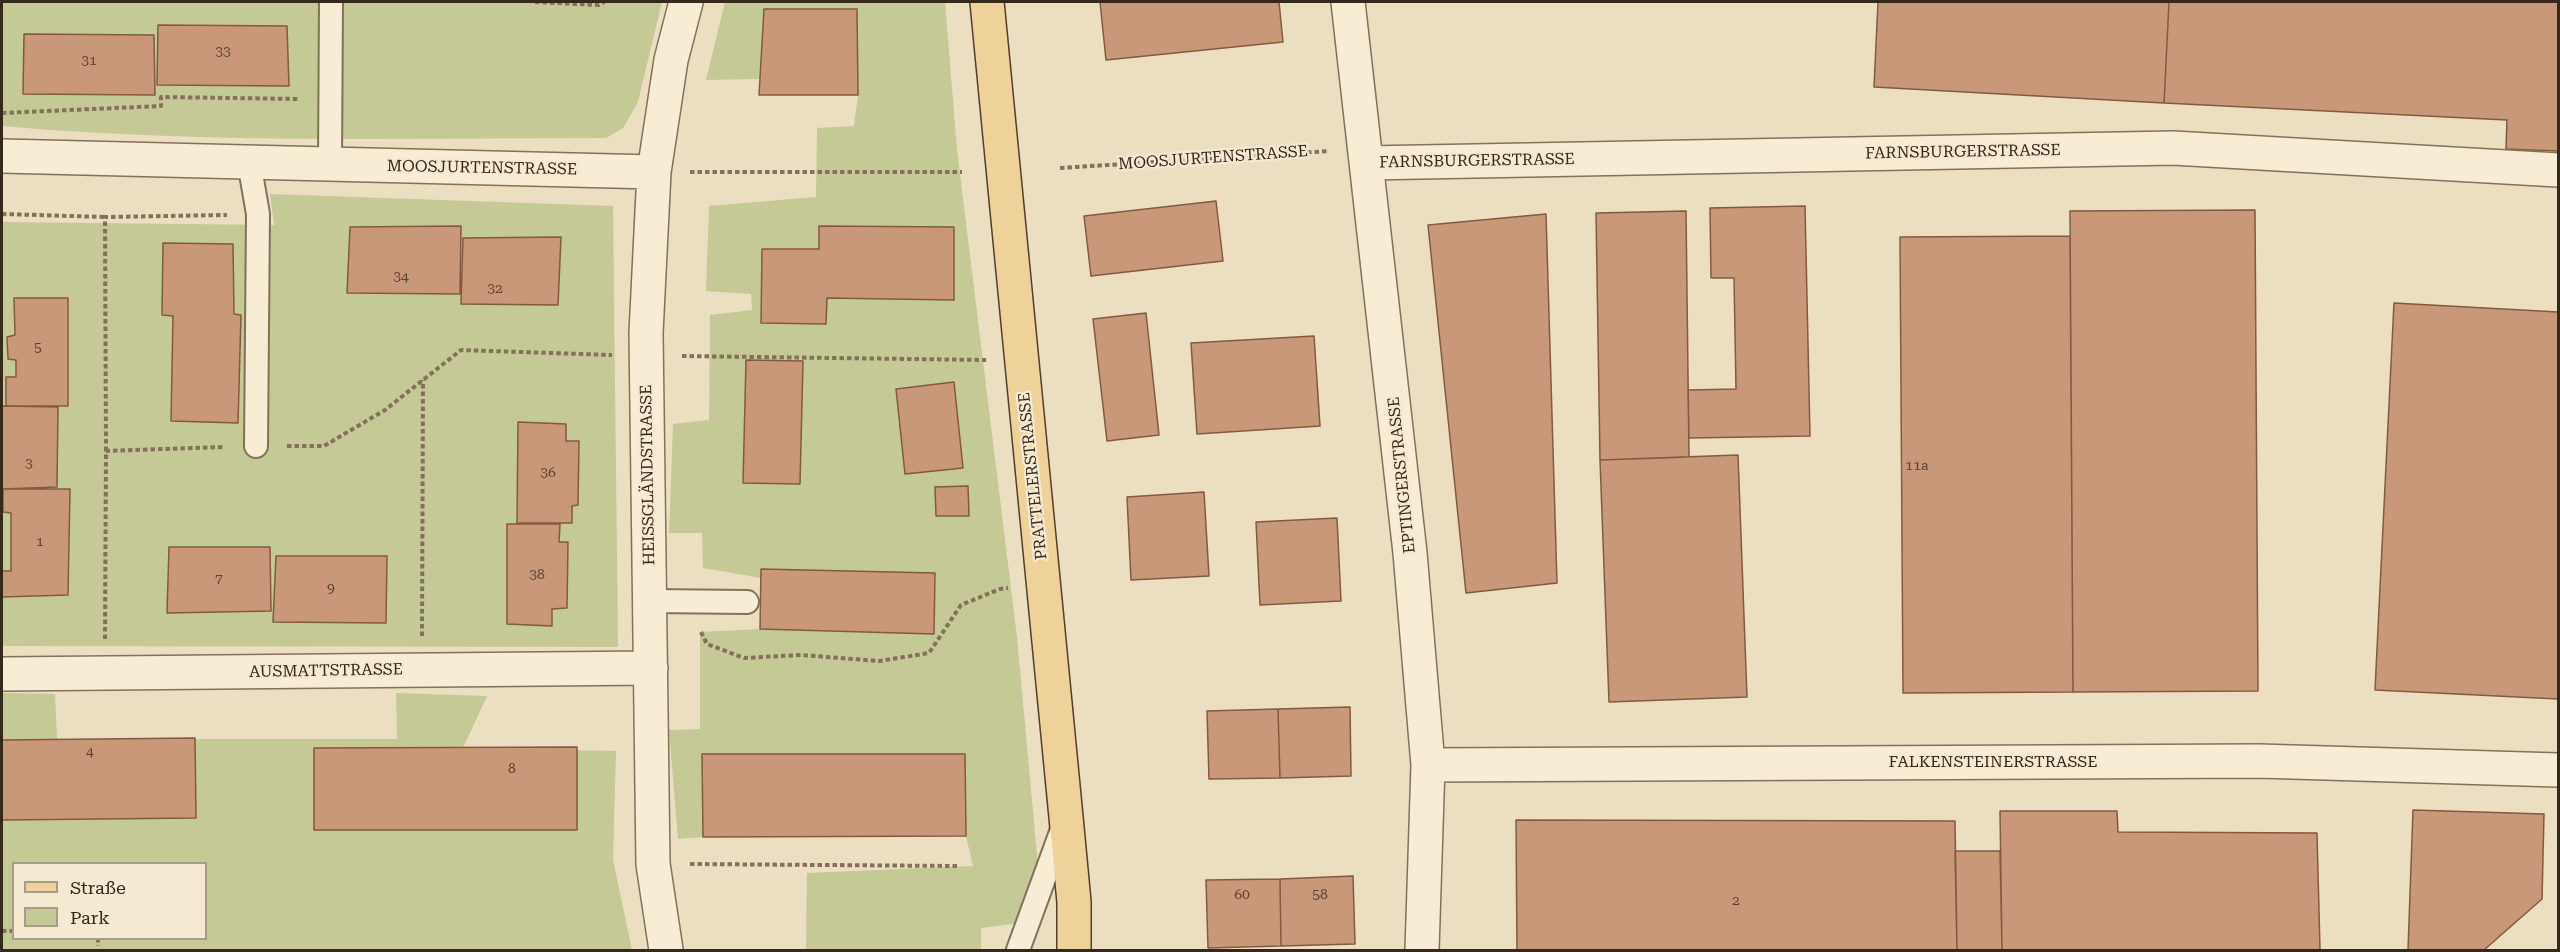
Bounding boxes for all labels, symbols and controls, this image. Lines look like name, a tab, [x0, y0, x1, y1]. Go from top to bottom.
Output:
house number: 33	[215, 44, 231, 60]
house number: 31	[81, 53, 97, 69]
street label: FARNSBURGERSTRASSE	[1865, 141, 2061, 163]
street label: MOOSJURTENSTRASSE	[1117, 142, 1309, 174]
street label: FARNSBURGERSTRASSE	[1379, 150, 1575, 172]
street label: MOOSJURTENSTRASSE	[387, 157, 577, 179]
house number: 34	[393, 269, 409, 285]
house number: 32	[487, 281, 503, 297]
house number: 5	[34, 340, 42, 356]
street label: HEISSGLÄNDSTRASSE	[637, 384, 659, 566]
street label: PRATTELERSTRASSE	[1015, 391, 1051, 561]
street label: EPTINGERSTRASSE	[1384, 396, 1420, 554]
house number: 3	[25, 456, 33, 472]
house number: 11a	[1905, 458, 1929, 474]
house number: 36	[540, 465, 556, 481]
house number: 1	[36, 534, 44, 550]
house number: 38	[529, 567, 545, 583]
house number: 7	[215, 571, 223, 587]
house number: 9	[327, 581, 335, 597]
street label: AUSMATTSTRASSE	[249, 660, 403, 682]
house number: 4	[86, 744, 94, 760]
street label: FALKENSTEINERSTRASSE	[1889, 752, 2097, 772]
house number: 8	[508, 761, 516, 777]
legend	[12, 862, 207, 940]
text: Straße	[70, 877, 126, 898]
house number: 60	[1234, 887, 1250, 903]
house number: 58	[1312, 887, 1328, 903]
house number: 2	[1732, 893, 1740, 909]
text: Park	[70, 907, 110, 928]

